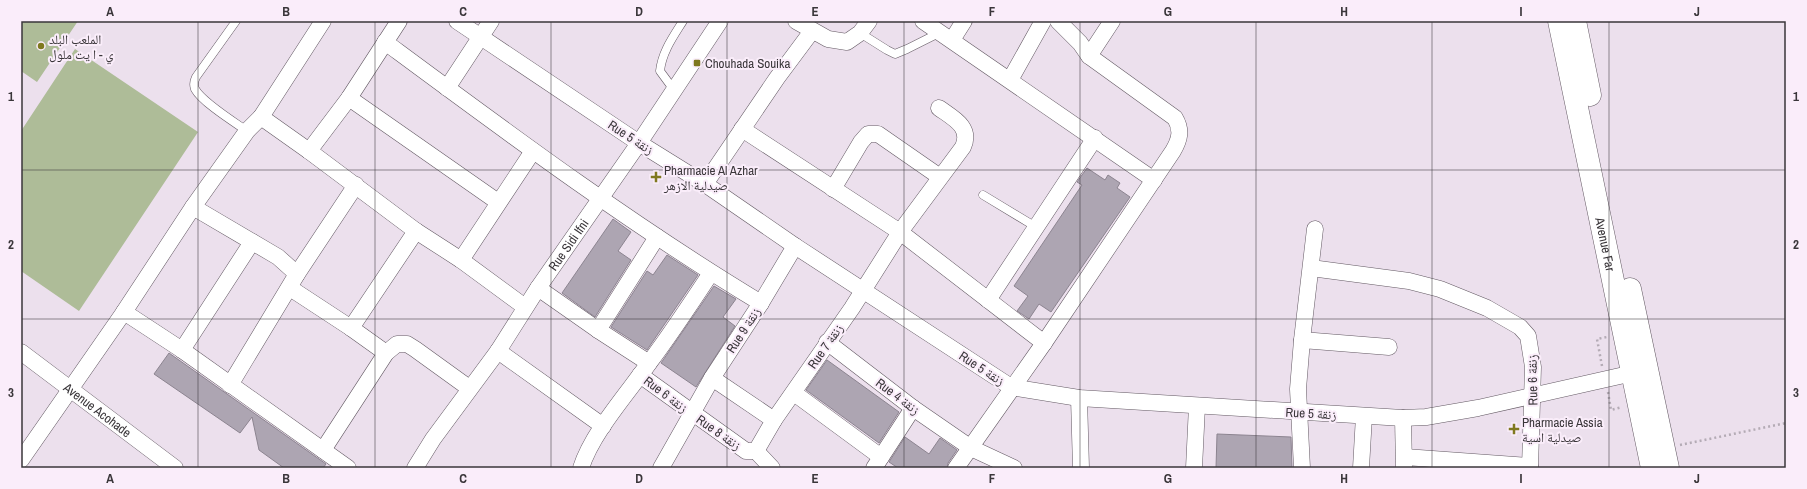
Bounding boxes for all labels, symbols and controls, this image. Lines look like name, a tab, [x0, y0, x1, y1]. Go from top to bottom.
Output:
text: A	[106, 3, 114, 20]
text: B	[282, 3, 290, 20]
text: C	[459, 3, 467, 20]
text: D	[635, 3, 643, 20]
text: E	[811, 3, 819, 20]
text: F	[989, 3, 996, 20]
text: G	[1164, 3, 1172, 20]
text: H	[1340, 3, 1348, 20]
text: I	[1520, 3, 1523, 20]
text: J	[1694, 3, 1700, 20]
place label: الملعب البلد ي - ا يت ملول	[49, 31, 114, 65]
marker: الملعب البلد ي - ا يت ملول	[36, 41, 46, 51]
place label: Chouhada Souika	[705, 55, 790, 72]
marker: Chouhada Souika	[692, 58, 702, 68]
text: 1	[8, 88, 14, 105]
text: 1	[1793, 88, 1799, 105]
street label: Rue 5 زنقة	[605, 116, 657, 158]
place label: Pharmacie Al Azhar صيدلية الازهر	[663, 162, 758, 194]
marker: Pharmacie Al Azhar صيدلية الازهر	[651, 172, 661, 182]
street label: Avenue Far	[1591, 215, 1619, 273]
street label: Rue Sidi Ifni	[545, 216, 593, 274]
text: 2	[8, 236, 14, 253]
text: 2	[1793, 236, 1799, 253]
street label: Rue 9 زنقة	[722, 304, 764, 356]
street label: Rue 7 زنقة	[804, 321, 847, 372]
street label: Rue 5 زنقة	[956, 347, 1008, 389]
street label: Rue 6 زنقة	[1524, 354, 1541, 406]
street label: Rue 6 زنقة	[640, 372, 691, 417]
street label: Rue 4 زنقة	[872, 374, 923, 419]
street label: Avenue Acohade	[59, 379, 135, 441]
text: 3	[8, 384, 14, 401]
text: 3	[1793, 384, 1799, 401]
street label: Rue 5 زنقة	[1285, 404, 1337, 423]
street label: Rue 8 زنقة	[693, 411, 744, 454]
place label: Pharmacie Assia صيدلية اسية	[1522, 414, 1603, 446]
marker: Pharmacie Assia صيدلية اسية	[1509, 424, 1519, 434]
text: A	[106, 470, 114, 487]
text: B	[282, 470, 290, 487]
text: C	[459, 470, 467, 487]
text: D	[635, 470, 643, 487]
text: E	[811, 470, 819, 487]
text: F	[989, 470, 996, 487]
text: G	[1164, 470, 1172, 487]
text: H	[1340, 470, 1348, 487]
text: I	[1520, 470, 1523, 487]
text: J	[1694, 470, 1700, 487]

